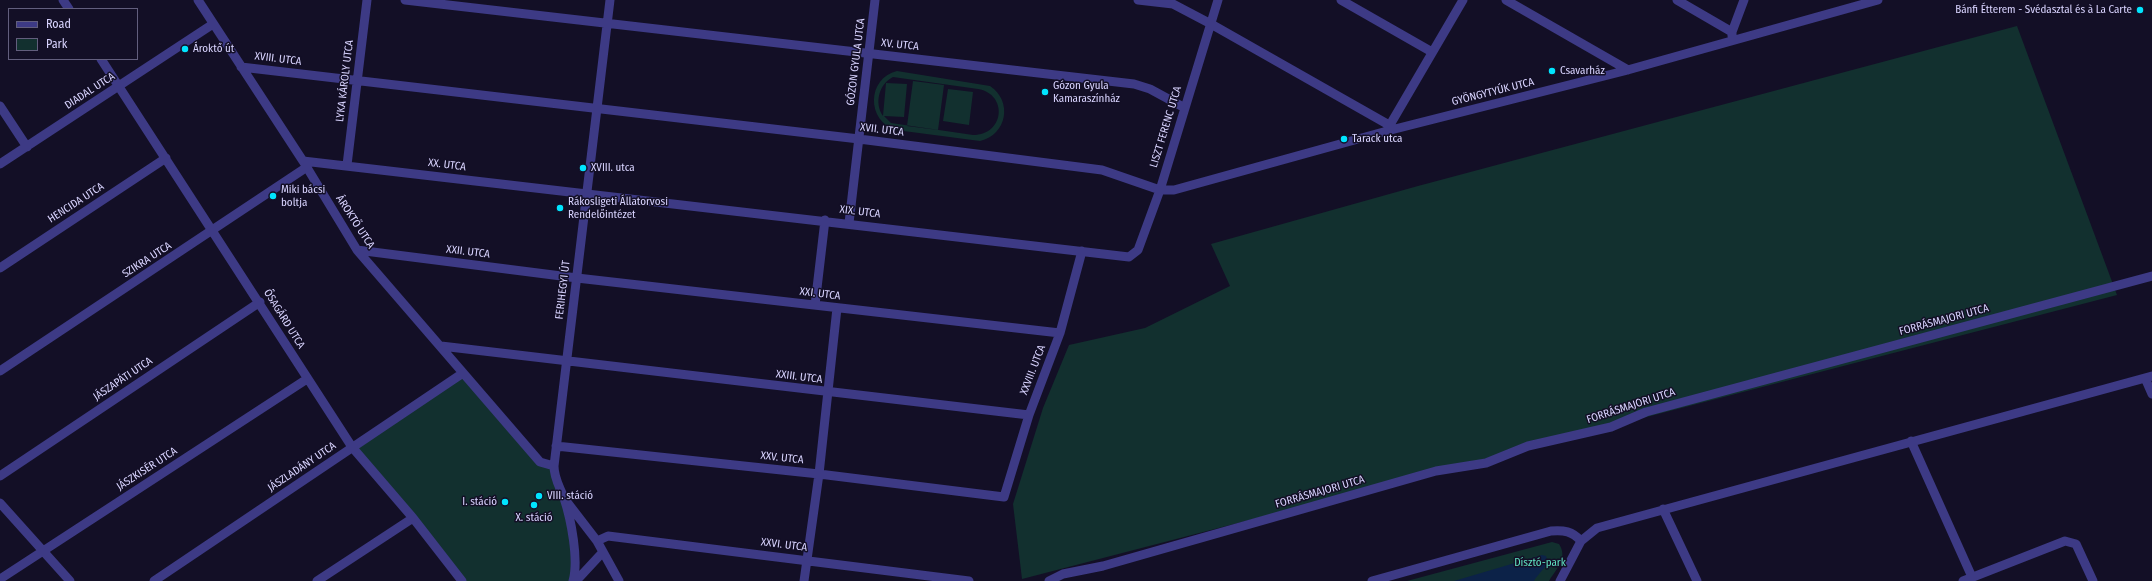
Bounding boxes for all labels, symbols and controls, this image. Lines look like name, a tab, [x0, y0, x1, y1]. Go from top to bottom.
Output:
place label: Bánfi Étterem - Svédasztal és à La Carte	[1955, 3, 2132, 17]
marker: Bánfi Étterem - Svédasztal és à La Carte	[2135, 5, 2145, 15]
legend	[8, 8, 138, 60]
text: Road	[46, 17, 71, 31]
street label: GÓZON GYULA UTCA	[844, 18, 868, 106]
street label: XV. UTCA	[880, 36, 920, 54]
text: Park	[46, 37, 67, 51]
street label: LYKA KÁROLY UTCA	[333, 39, 357, 123]
place label: Ároktő út	[193, 42, 234, 56]
marker: Ároktő út	[180, 44, 190, 54]
street label: XVIII. UTCA	[254, 50, 302, 68]
place label: Csavarház	[1560, 64, 1605, 78]
marker: Csavarház	[1547, 66, 1557, 76]
street label: DIADAL UTCA	[62, 70, 118, 112]
street label: GYÖNGYTYÚK UTCA	[1451, 75, 1535, 109]
place label: Gózon Gyula Kamaraszínház	[1053, 79, 1120, 105]
street label: LISZT FERENC UTCA	[1147, 85, 1185, 169]
marker: Gózon Gyula Kamaraszínház	[1040, 87, 1050, 97]
street label: XVII. UTCA	[859, 121, 905, 139]
place label: Tarack utca	[1352, 132, 1402, 146]
marker: Tarack utca	[1339, 134, 1349, 144]
street label: XX. UTCA	[427, 156, 467, 174]
place label: XVIII. utca	[591, 161, 635, 175]
marker: XVIII. utca	[578, 163, 588, 173]
street label: HENCIDA UTCA	[45, 180, 107, 226]
place label: Miki bácsi boltja	[281, 183, 325, 209]
marker: Miki bácsi boltja	[268, 191, 278, 201]
street label: ÁROKTŐ UTCA	[333, 193, 377, 251]
place label: Rákosligeti Állatorvosi Rendelőintézet	[568, 195, 668, 221]
marker: Rákosligeti Állatorvosi Rendelőintézet	[555, 203, 565, 213]
street label: XIX. UTCA	[839, 203, 881, 221]
street label: SZIKRA UTCA	[120, 239, 174, 281]
street label: XXII. UTCA	[445, 243, 491, 261]
street label: FERIHEGYI ÚT	[553, 260, 573, 320]
street label: XXI. UTCA	[799, 285, 841, 303]
street label: ŐSAGÁRD UTCA	[260, 287, 308, 351]
street label: FORRÁSMAJORI UTCA	[1898, 302, 1990, 338]
street label: XXVIII. UTCA	[1017, 343, 1049, 397]
street label: JÁSZAPÁTI UTCA	[91, 354, 155, 404]
street label: XXIII. UTCA	[775, 368, 823, 386]
street label: FORRÁSMAJORI UTCA	[1585, 385, 1677, 427]
street label: JÁSZLADÁNY UTCA	[265, 439, 339, 495]
street label: JÁSZKISÉR UTCA	[114, 444, 180, 494]
street label: XXV. UTCA	[760, 449, 804, 467]
street label: FORRÁSMAJORI UTCA	[1274, 473, 1366, 511]
place label: VIII. stáció	[547, 489, 593, 503]
marker: VIII. stáció	[534, 491, 544, 501]
place label: I. stáció	[462, 495, 497, 509]
marker: I. stáció	[500, 497, 510, 507]
marker: X. stáció	[529, 500, 539, 510]
place label: X. stáció	[515, 511, 553, 525]
street label: XXVI. UTCA	[760, 536, 808, 554]
park label: Dísztó-park	[1514, 556, 1566, 570]

